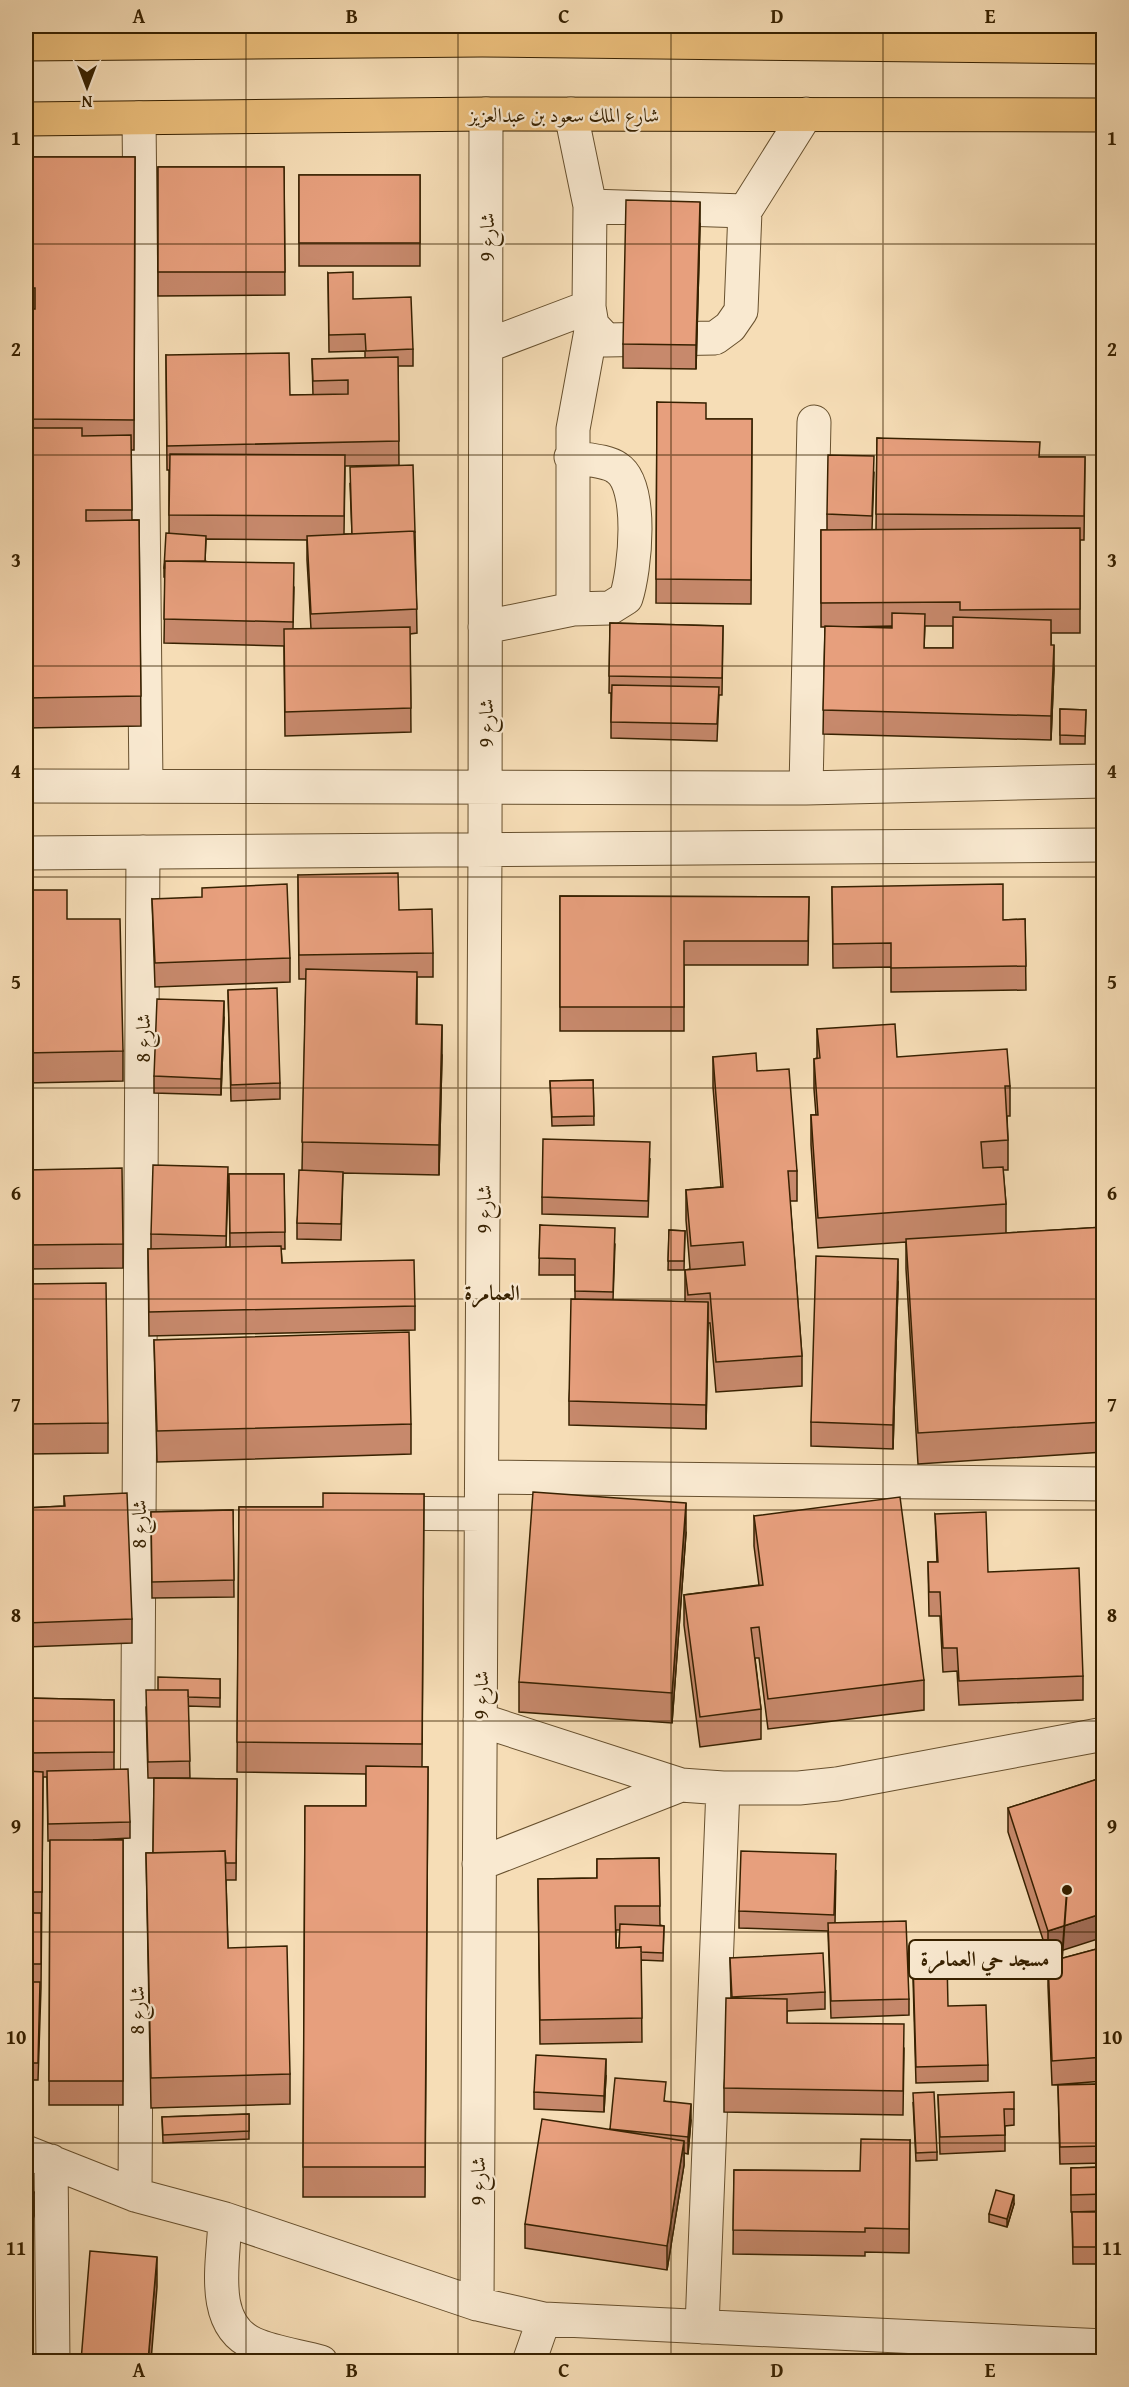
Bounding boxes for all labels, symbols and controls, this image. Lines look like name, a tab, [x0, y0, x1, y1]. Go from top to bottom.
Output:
text: A	[133, 1, 146, 30]
text: B	[346, 1, 358, 30]
text: C	[558, 1, 570, 30]
text: D	[770, 1, 784, 30]
text: E	[985, 1, 996, 30]
north arrow	[57, 57, 117, 117]
text: N	[81, 90, 92, 114]
street label: شارع الملك سعود بن عبدالعزيز	[467, 100, 659, 133]
text: 1	[11, 123, 21, 152]
text: 1	[1107, 123, 1117, 152]
street label: شارع 9	[472, 213, 505, 261]
text: 2	[11, 334, 21, 363]
text: 2	[1107, 334, 1117, 363]
text: 3	[11, 545, 21, 574]
text: 3	[1107, 545, 1117, 574]
street label: شارع 9	[471, 699, 504, 747]
text: 4	[11, 756, 21, 785]
text: 4	[1107, 756, 1117, 785]
text: 5	[11, 967, 21, 996]
text: 5	[1107, 967, 1117, 996]
street label: شارع 8	[128, 1014, 161, 1062]
text: 6	[11, 1178, 21, 1207]
text: 6	[1107, 1178, 1117, 1207]
street label: شارع 9	[469, 1185, 502, 1233]
district label: العمامرة	[464, 1277, 520, 1308]
text: 7	[11, 1389, 21, 1418]
text: 7	[1107, 1389, 1117, 1418]
street label: شارع 8	[124, 1500, 157, 1548]
text: 8	[11, 1600, 21, 1629]
text: 8	[1107, 1600, 1117, 1629]
street label: شارع 9	[466, 1671, 499, 1719]
text: 9	[11, 1811, 21, 1840]
text: 9	[1107, 1811, 1117, 1840]
callout: مسجد حي العمامرة	[909, 1940, 1062, 1979]
text: مسجد حي العمامرة	[921, 1943, 1049, 1977]
street label: شارع 8	[122, 1986, 155, 2034]
text: 10	[6, 2022, 26, 2051]
text: 10	[1102, 2022, 1122, 2051]
street label: شارع 9	[463, 2157, 496, 2205]
text: 11	[6, 2233, 26, 2262]
text: 11	[1102, 2233, 1122, 2262]
text: A	[133, 2355, 146, 2384]
text: B	[346, 2355, 358, 2384]
text: C	[558, 2355, 570, 2384]
text: D	[770, 2355, 784, 2384]
text: E	[985, 2355, 996, 2384]

